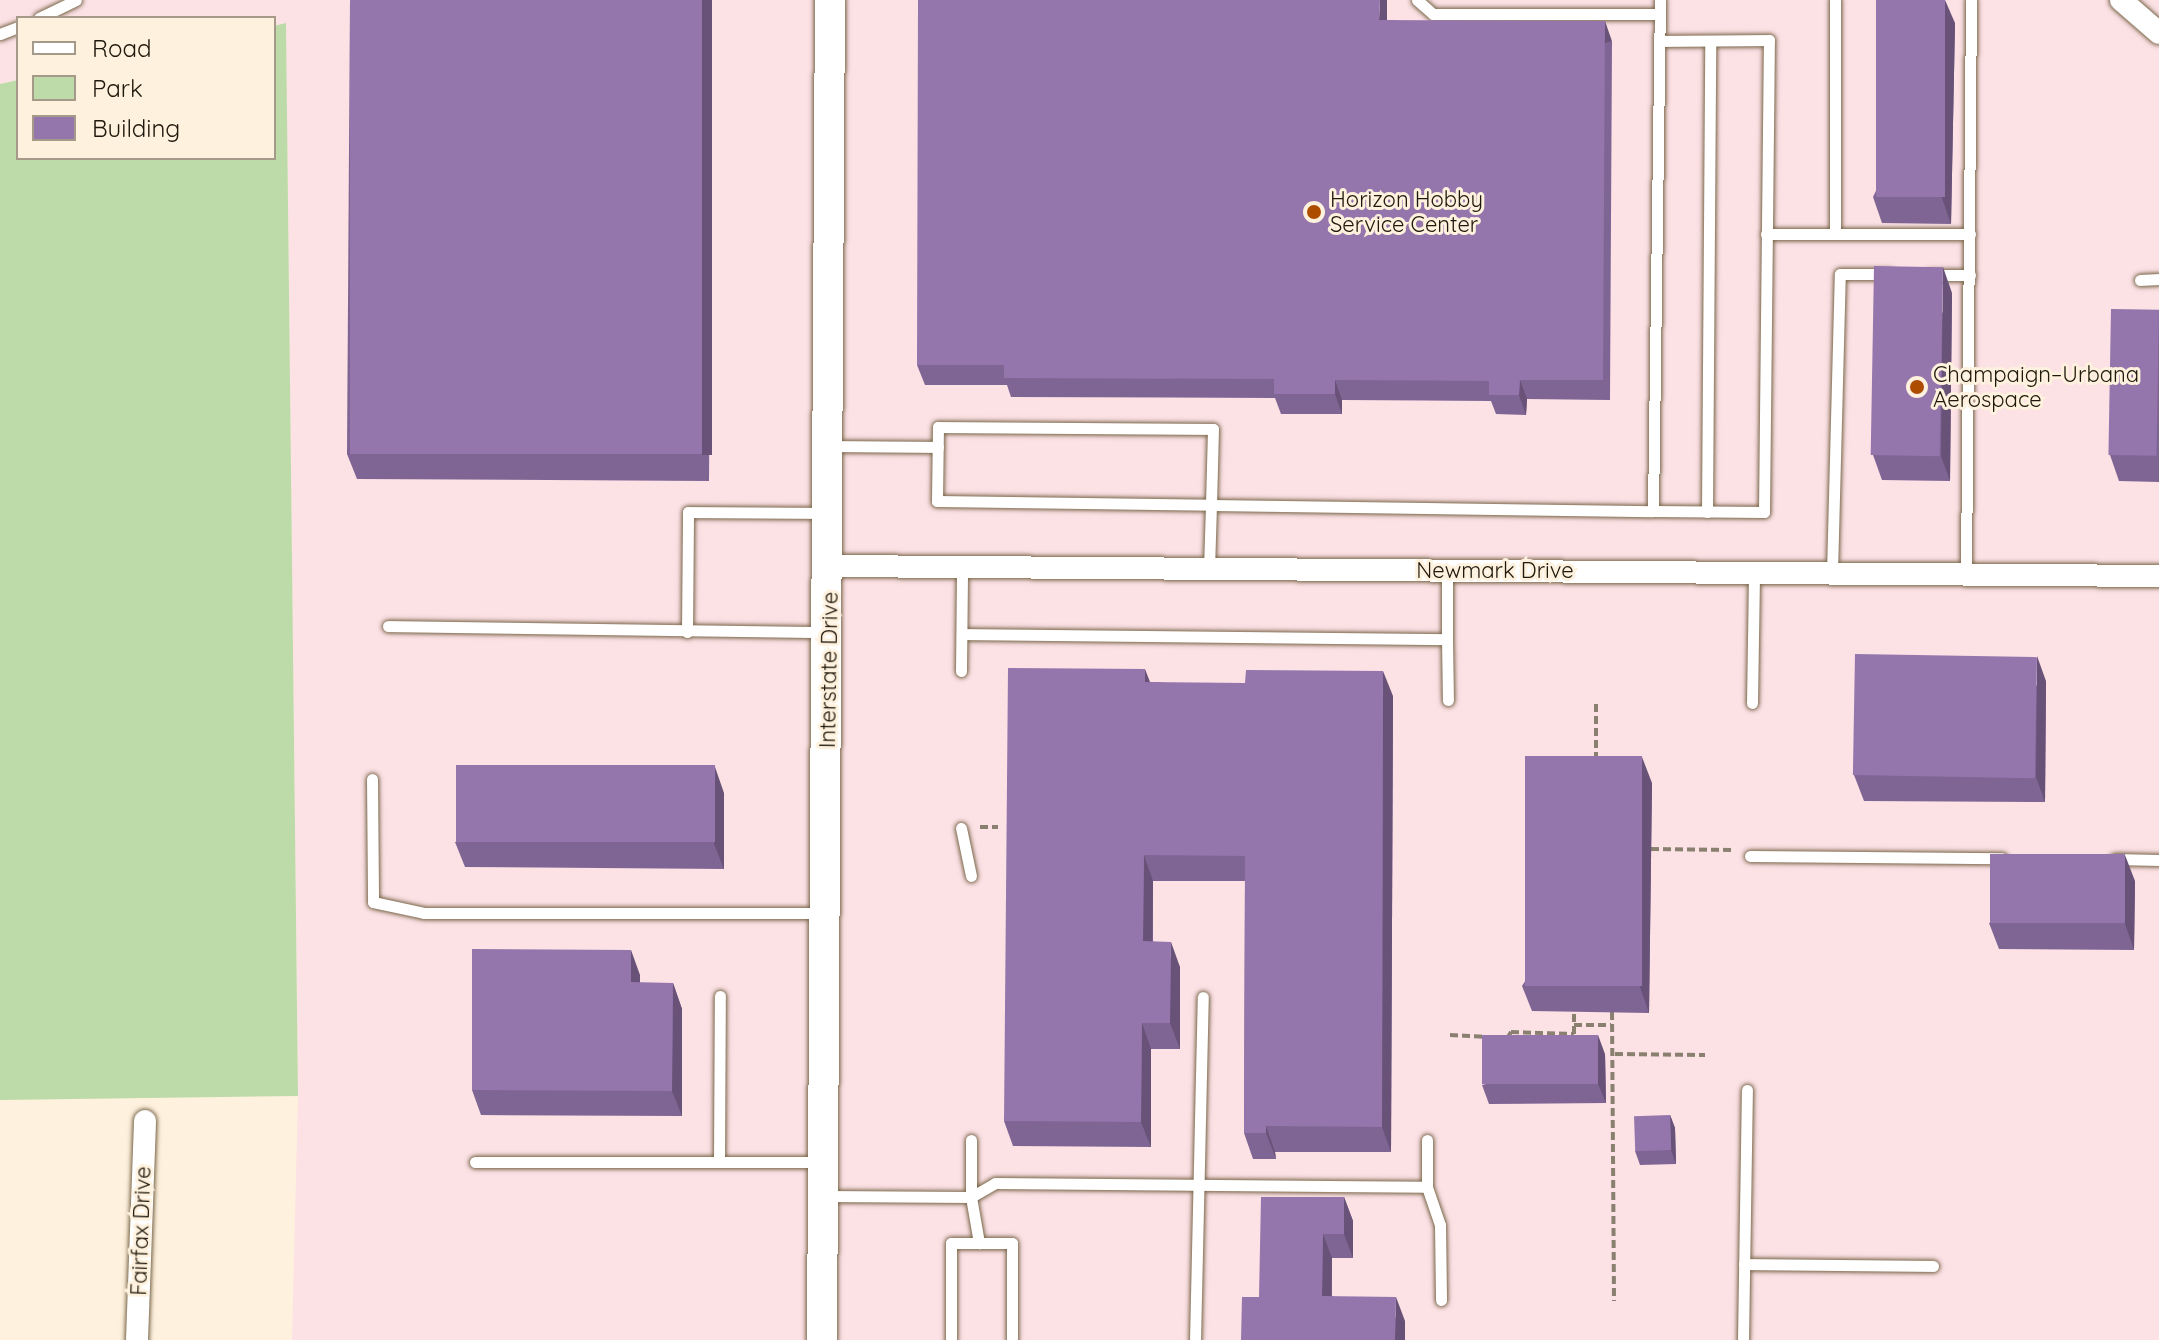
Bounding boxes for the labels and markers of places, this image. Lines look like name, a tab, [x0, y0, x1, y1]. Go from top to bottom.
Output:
place label: Horizon Hobby Service Center	[1330, 186, 1483, 238]
marker: Horizon Hobby Service Center	[1305, 203, 1323, 221]
place label: Champaign–Urbana Aerospace	[1933, 361, 2139, 412]
marker: Champaign–Urbana Aerospace	[1908, 378, 1926, 396]

